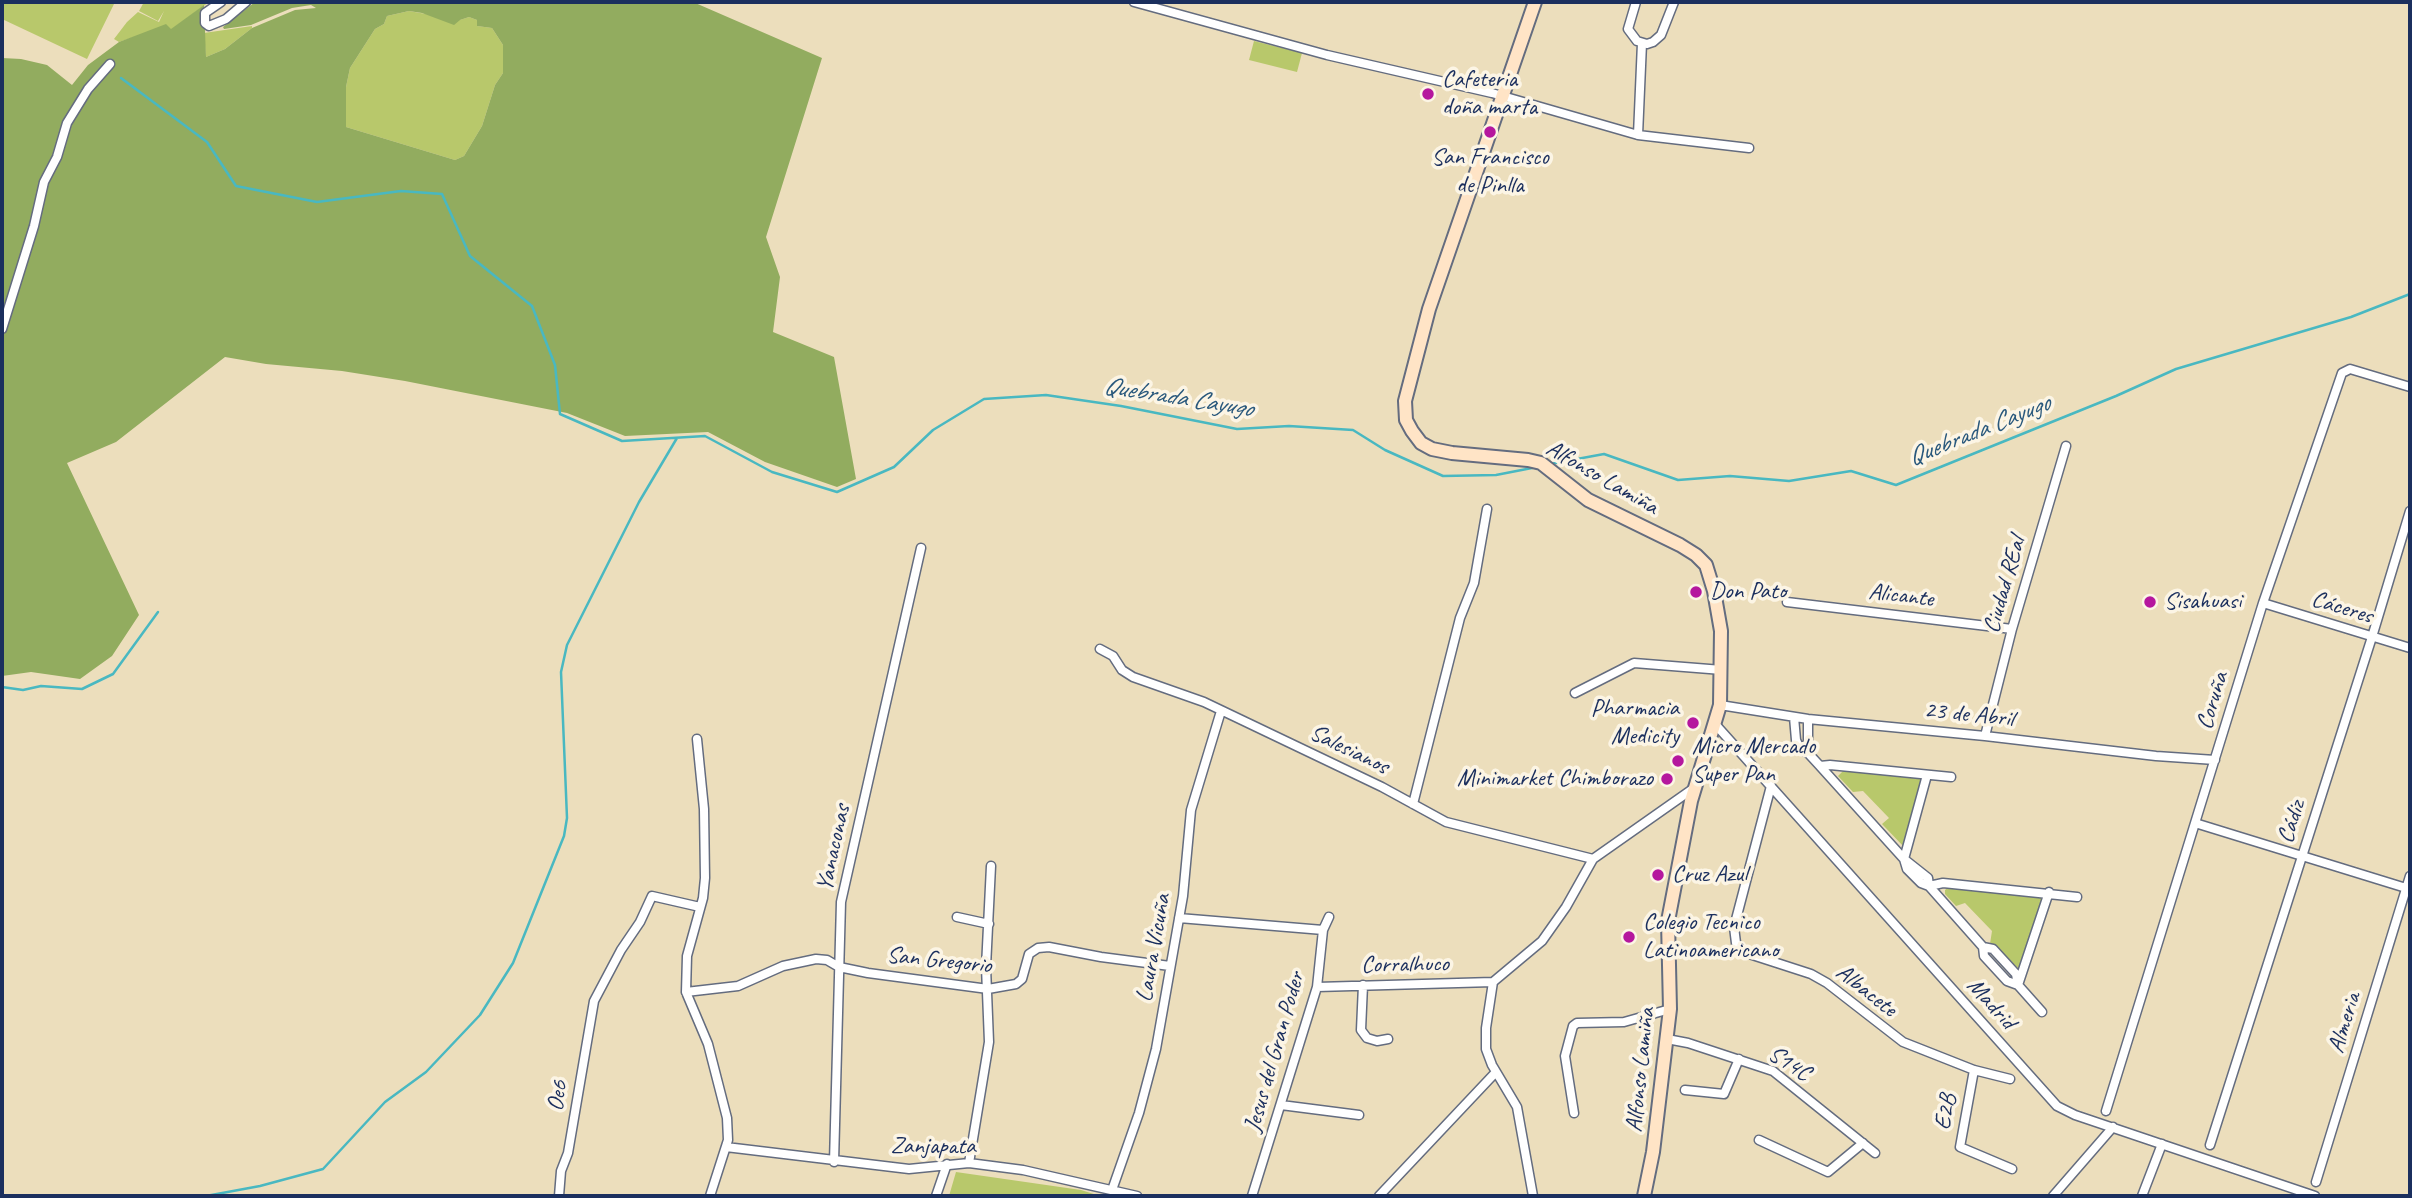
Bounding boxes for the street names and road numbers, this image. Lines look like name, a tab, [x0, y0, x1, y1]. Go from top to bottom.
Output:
street label: Alfonso Lamiña	[1541, 434, 1663, 522]
street label: Ciudad REal	[1978, 534, 2032, 636]
street label: Alicante	[1867, 578, 1935, 614]
street label: Cáceres	[2308, 585, 2376, 631]
street label: Coruña	[2191, 669, 2235, 733]
street label: 23 de Abril	[1923, 696, 2015, 734]
street label: Salesianos	[1305, 719, 1393, 781]
street label: Cádiz	[2272, 797, 2312, 847]
street label: Yanaconas	[811, 802, 857, 894]
street label: Laura Vicuña	[1130, 892, 1178, 1004]
street label: San Gregorio	[885, 941, 993, 981]
street label: Corralhuco	[1361, 950, 1449, 980]
street label: Albacete	[1830, 958, 1902, 1024]
street label: Jesus del Gran Poder	[1238, 969, 1312, 1135]
street label: Madrid	[1960, 972, 2022, 1036]
street label: Almeria	[2322, 989, 2368, 1057]
street label: Alfonso Lamiña	[1620, 1006, 1662, 1134]
street label: S14C	[1762, 1040, 1816, 1088]
street label: Oe6	[541, 1079, 575, 1113]
street label: E2B	[1928, 1092, 1964, 1132]
street label: Zanjapata	[890, 1133, 976, 1161]

